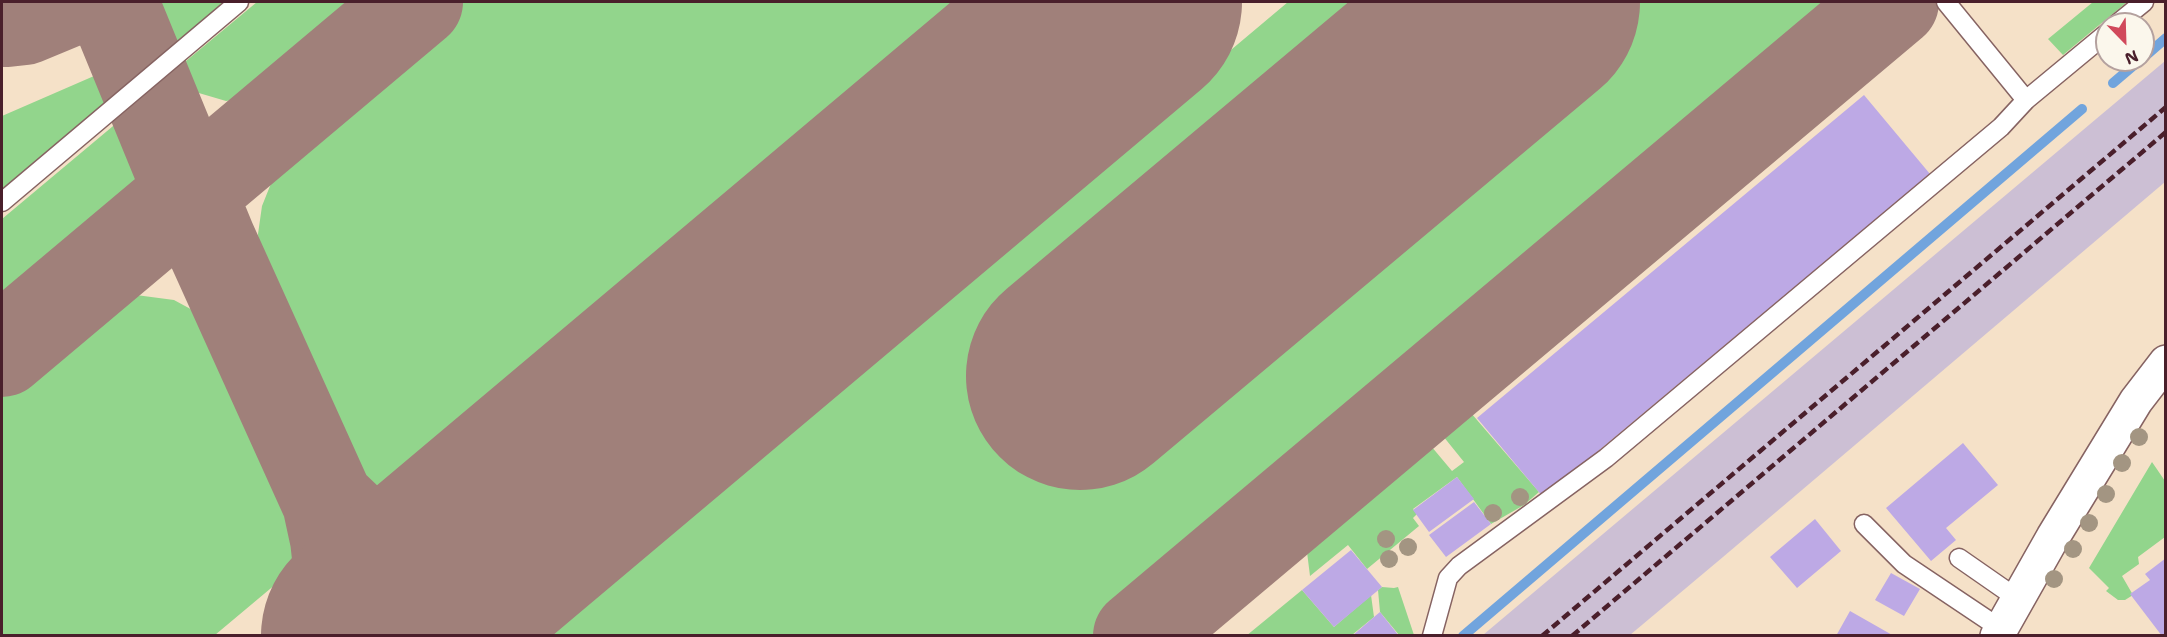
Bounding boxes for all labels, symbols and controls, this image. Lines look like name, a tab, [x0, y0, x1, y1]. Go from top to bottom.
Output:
north arrow	[2095, 12, 2155, 72]
text: N	[2122, 45, 2141, 69]

